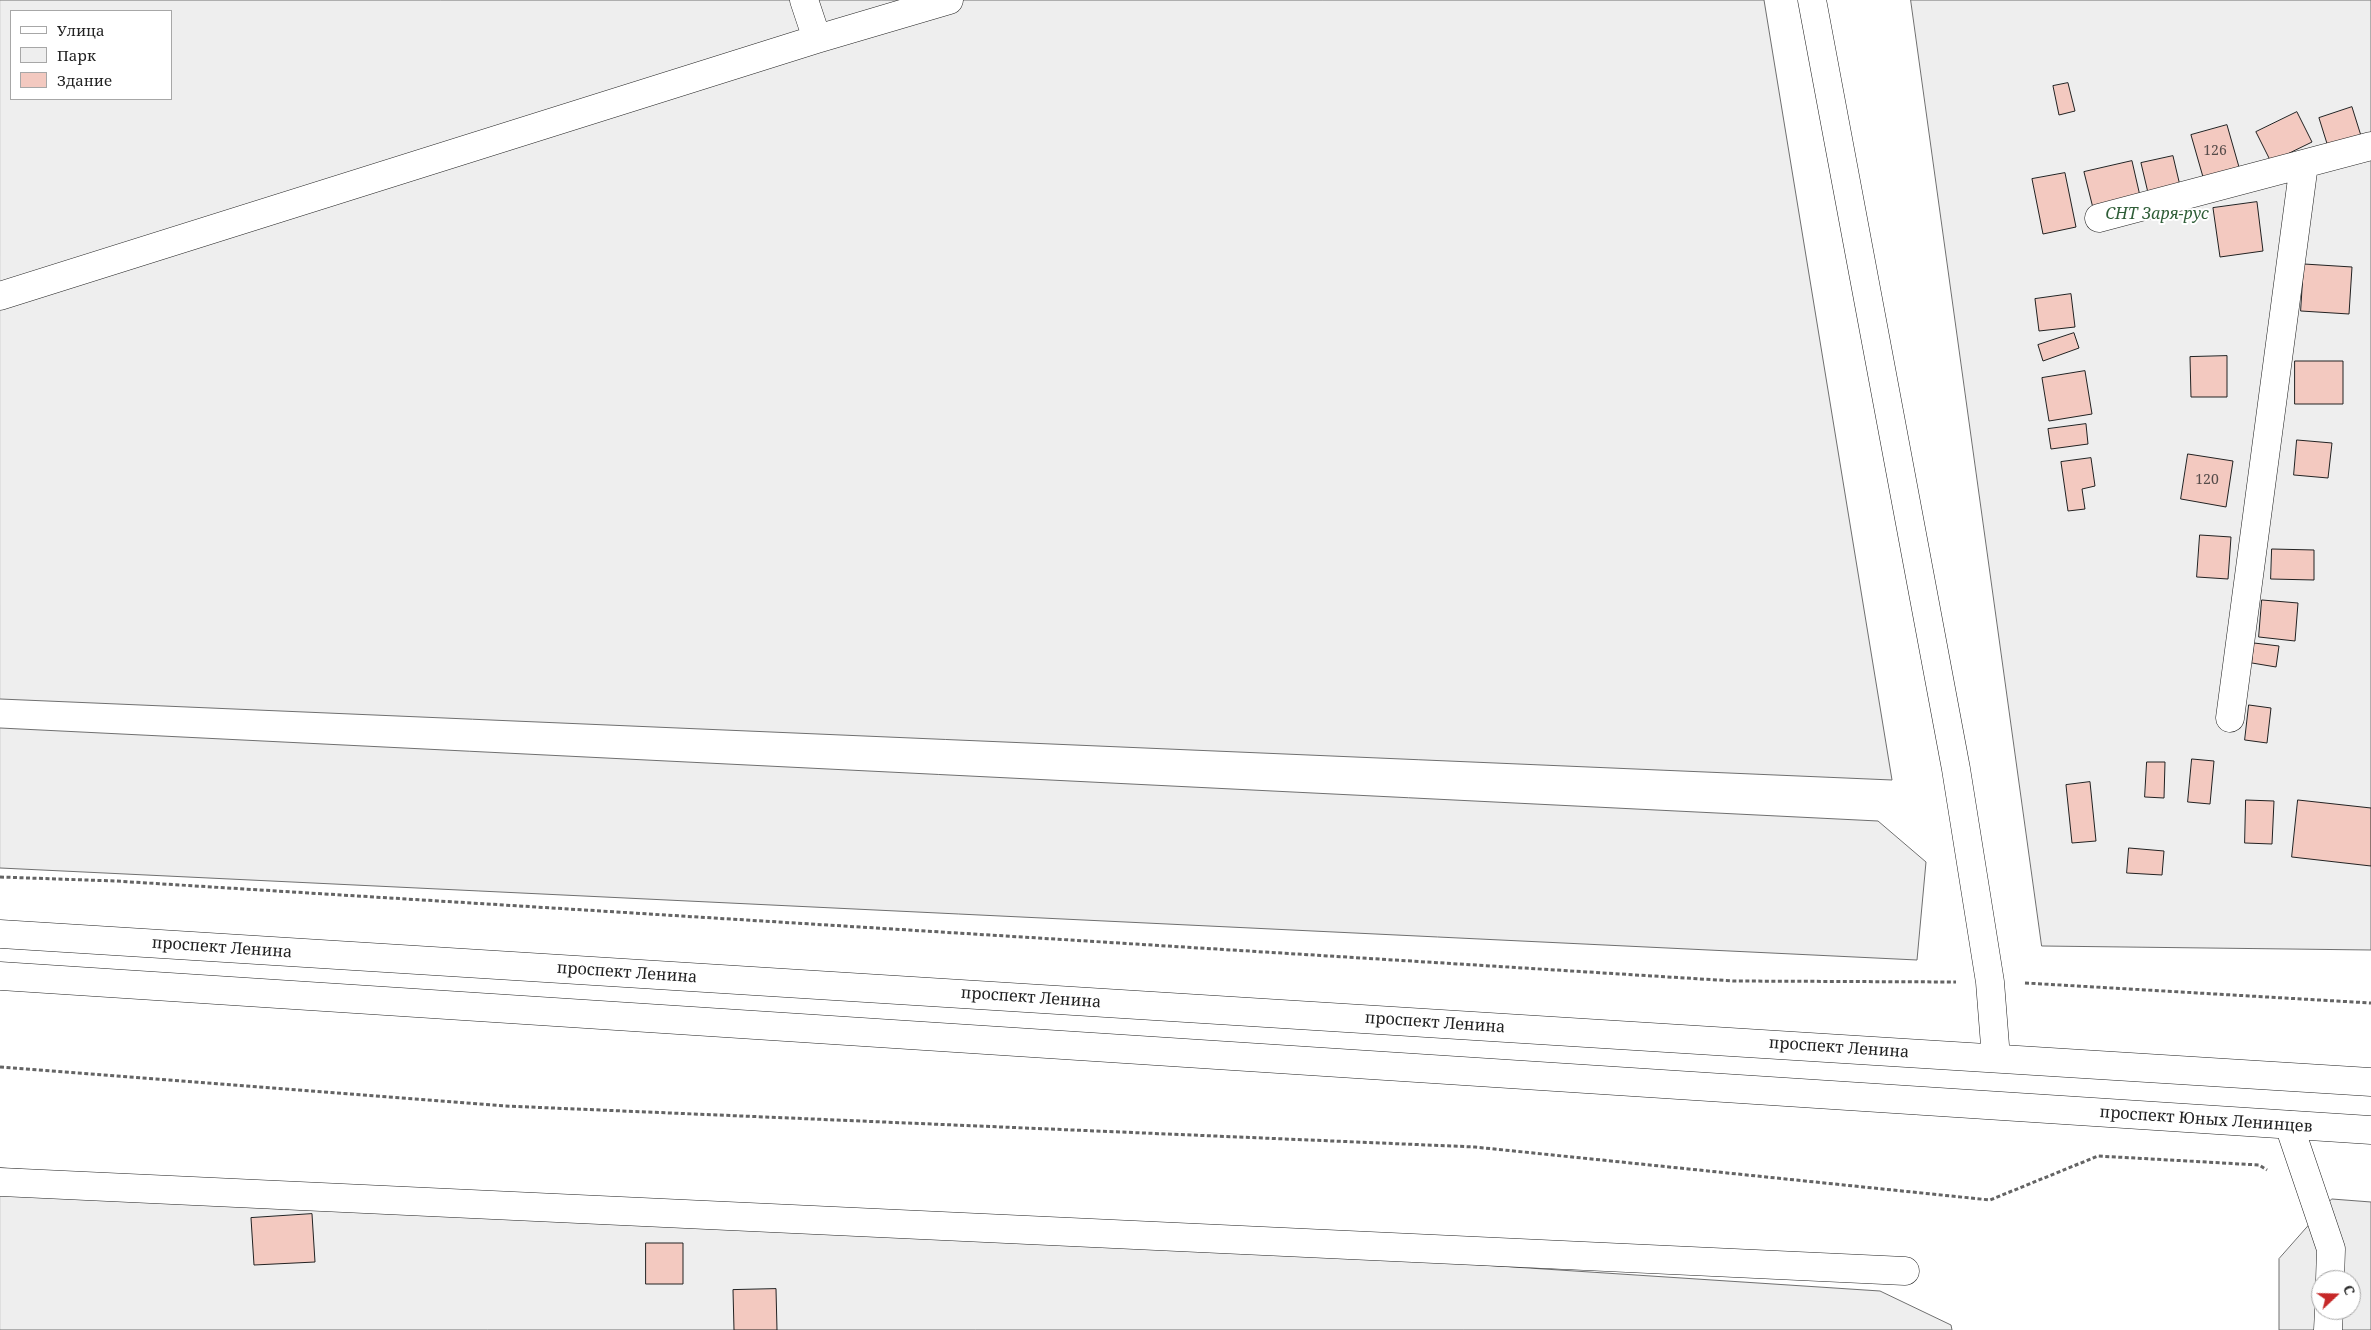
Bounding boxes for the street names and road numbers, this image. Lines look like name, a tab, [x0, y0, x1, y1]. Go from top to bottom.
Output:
street label: проспект Ленина	[151, 934, 293, 962]
street label: проспект Ленина	[556, 959, 698, 987]
street label: проспект Ленина	[960, 984, 1102, 1012]
street label: проспект Ленина	[1364, 1009, 1506, 1037]
street label: проспект Ленина	[1768, 1034, 1910, 1062]
street label: проспект Юных Ленинцев	[2099, 1103, 2313, 1137]

